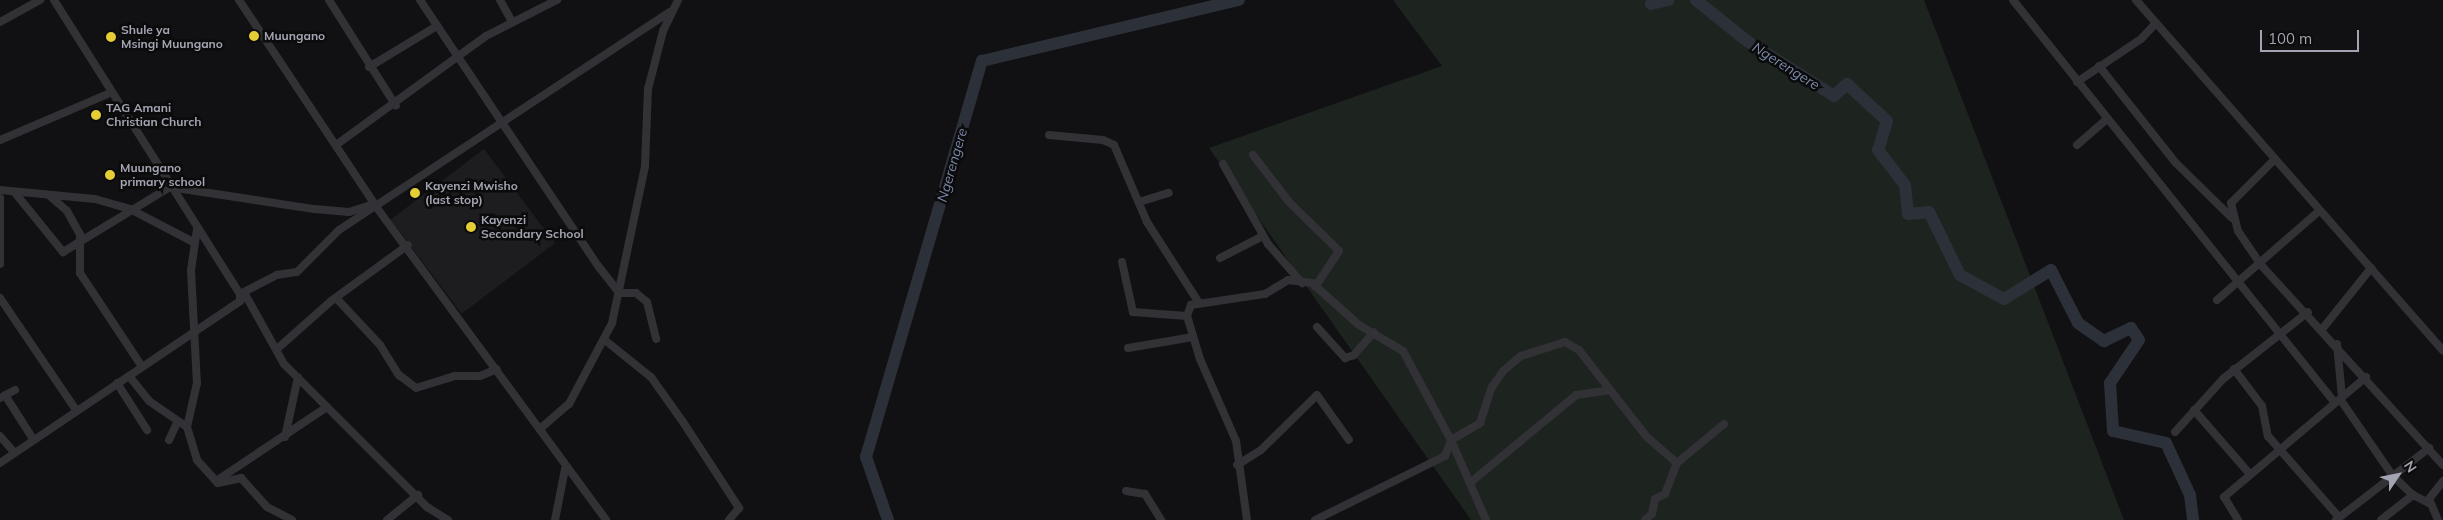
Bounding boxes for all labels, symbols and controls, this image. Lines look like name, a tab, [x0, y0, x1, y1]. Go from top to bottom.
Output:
scale bar	[2263, 20, 2362, 52]
place label: Shule ya Msingi Muungano	[121, 23, 223, 51]
place label: Muungano	[264, 29, 325, 43]
text: 100 m	[2268, 29, 2312, 48]
marker: Muungano	[248, 30, 260, 42]
marker: Shule ya Msingi Muungano	[105, 31, 117, 43]
water label: Ngerengere	[1749, 39, 1823, 93]
place label: TAG Amani Christian Church	[106, 101, 201, 129]
marker: TAG Amani Christian Church	[90, 109, 102, 121]
water label: Ngerengere	[933, 126, 971, 204]
place label: Muungano primary school	[120, 161, 205, 189]
marker: Muungano primary school	[104, 169, 116, 181]
place label: Kayenzi Mwisho (last stop)	[425, 179, 518, 207]
marker: Kayenzi Mwisho (last stop)	[409, 187, 421, 199]
place label: Kayenzi Secondary School	[481, 213, 584, 241]
marker: Kayenzi Secondary School	[465, 221, 477, 233]
north arrow	[2373, 450, 2423, 500]
text: N	[2400, 457, 2421, 476]

